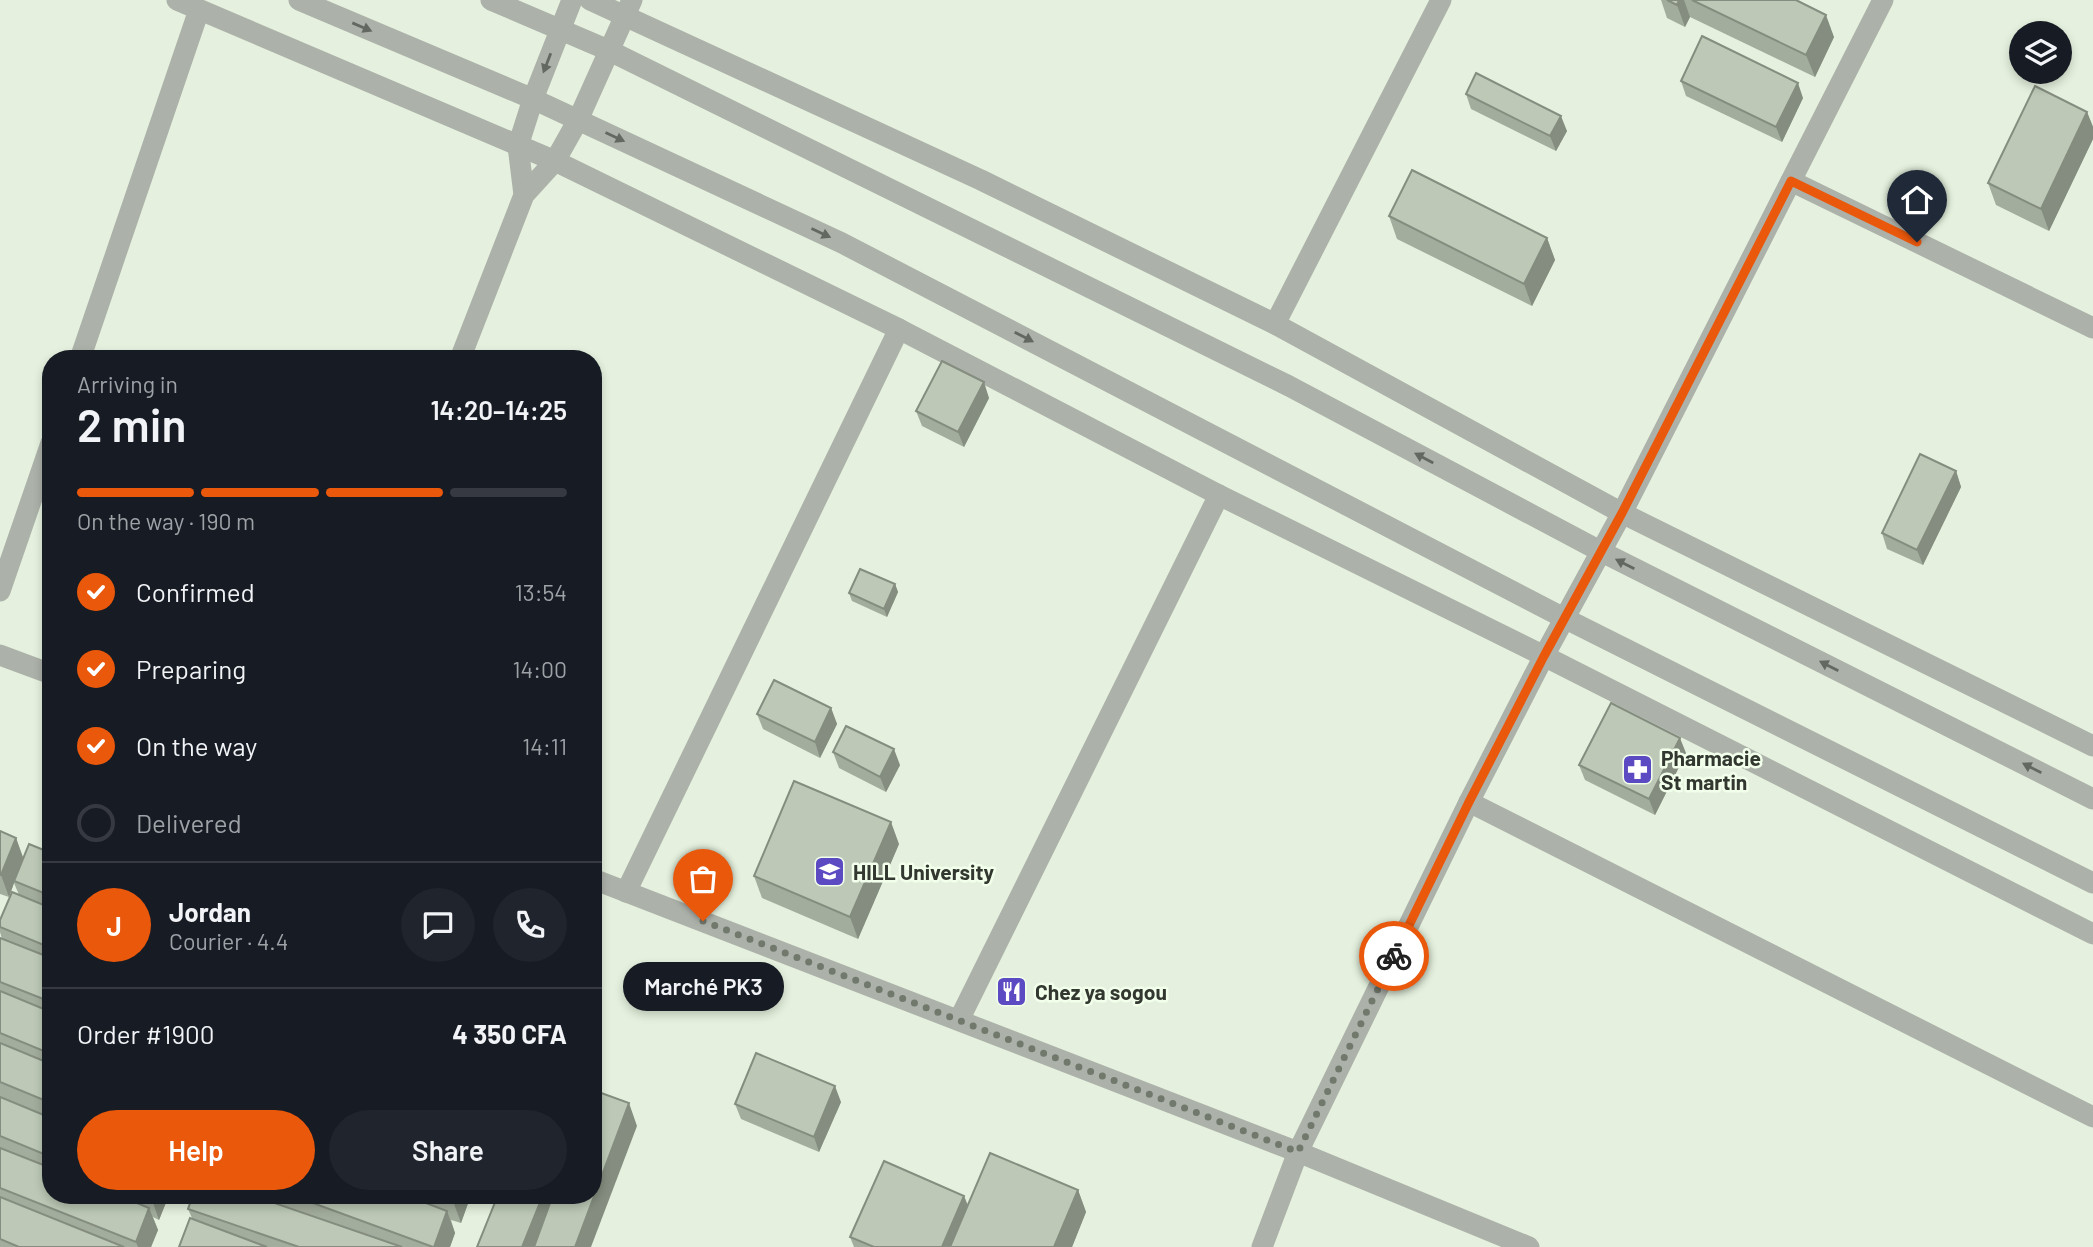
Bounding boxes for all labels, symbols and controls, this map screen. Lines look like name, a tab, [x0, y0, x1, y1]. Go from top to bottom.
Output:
one-way arrow	[351, 21, 372, 32]
map controls	[2009, 21, 2072, 84]
button: layers	[2009, 21, 2072, 84]
one-way arrow	[541, 53, 552, 74]
one-way arrow	[605, 131, 625, 143]
pin	[1887, 170, 1947, 242]
icon: home	[1898, 181, 1936, 219]
one-way arrow	[811, 228, 831, 239]
one-way arrow	[1014, 331, 1034, 343]
text: Arriving in	[77, 370, 178, 398]
text: 14:20–14:25	[430, 394, 567, 425]
text: 2 min	[77, 396, 186, 451]
one-way arrow	[1414, 452, 1434, 464]
text: On the way · 190 m	[77, 507, 255, 535]
one-way arrow	[1615, 558, 1635, 569]
icon: check	[77, 573, 115, 611]
text: Confirmed	[136, 576, 255, 607]
text: 13:54	[515, 578, 567, 606]
icon: check	[77, 650, 115, 688]
text: Preparing	[136, 653, 246, 684]
text: 14:00	[512, 655, 567, 683]
one-way arrow	[1819, 660, 1839, 671]
icon: check	[77, 727, 115, 765]
text: On the way	[136, 730, 257, 761]
text: 14:11	[522, 732, 567, 760]
place label: Pharmacie St martin	[1661, 745, 1761, 794]
pharmacy icon: Pharmacie St martin	[1621, 752, 1655, 786]
one-way arrow	[2022, 762, 2042, 773]
text: Delivered	[136, 807, 242, 838]
pin	[673, 849, 733, 921]
school or university icon: HILL University	[813, 854, 847, 888]
place label: HILL University	[853, 859, 994, 884]
icon: bag	[684, 860, 722, 898]
button: chat	[401, 888, 475, 962]
button: phone	[493, 888, 567, 962]
text: Jordan	[169, 896, 251, 927]
text: J	[106, 910, 122, 941]
courier	[1359, 921, 1429, 991]
text: Courier · 4.4	[169, 927, 288, 955]
icon: bike	[1375, 937, 1413, 975]
callout: Marché PK3	[622, 963, 784, 1012]
text: Marché PK3	[644, 972, 763, 1000]
restaurant icon: Chez ya sogou	[995, 974, 1029, 1008]
place label: Chez ya sogou	[1035, 979, 1167, 1004]
text: Order #1900	[77, 1018, 214, 1049]
text: 4 350 CFA	[452, 1018, 567, 1049]
button: Help	[77, 1110, 315, 1190]
button: Share	[329, 1110, 567, 1190]

